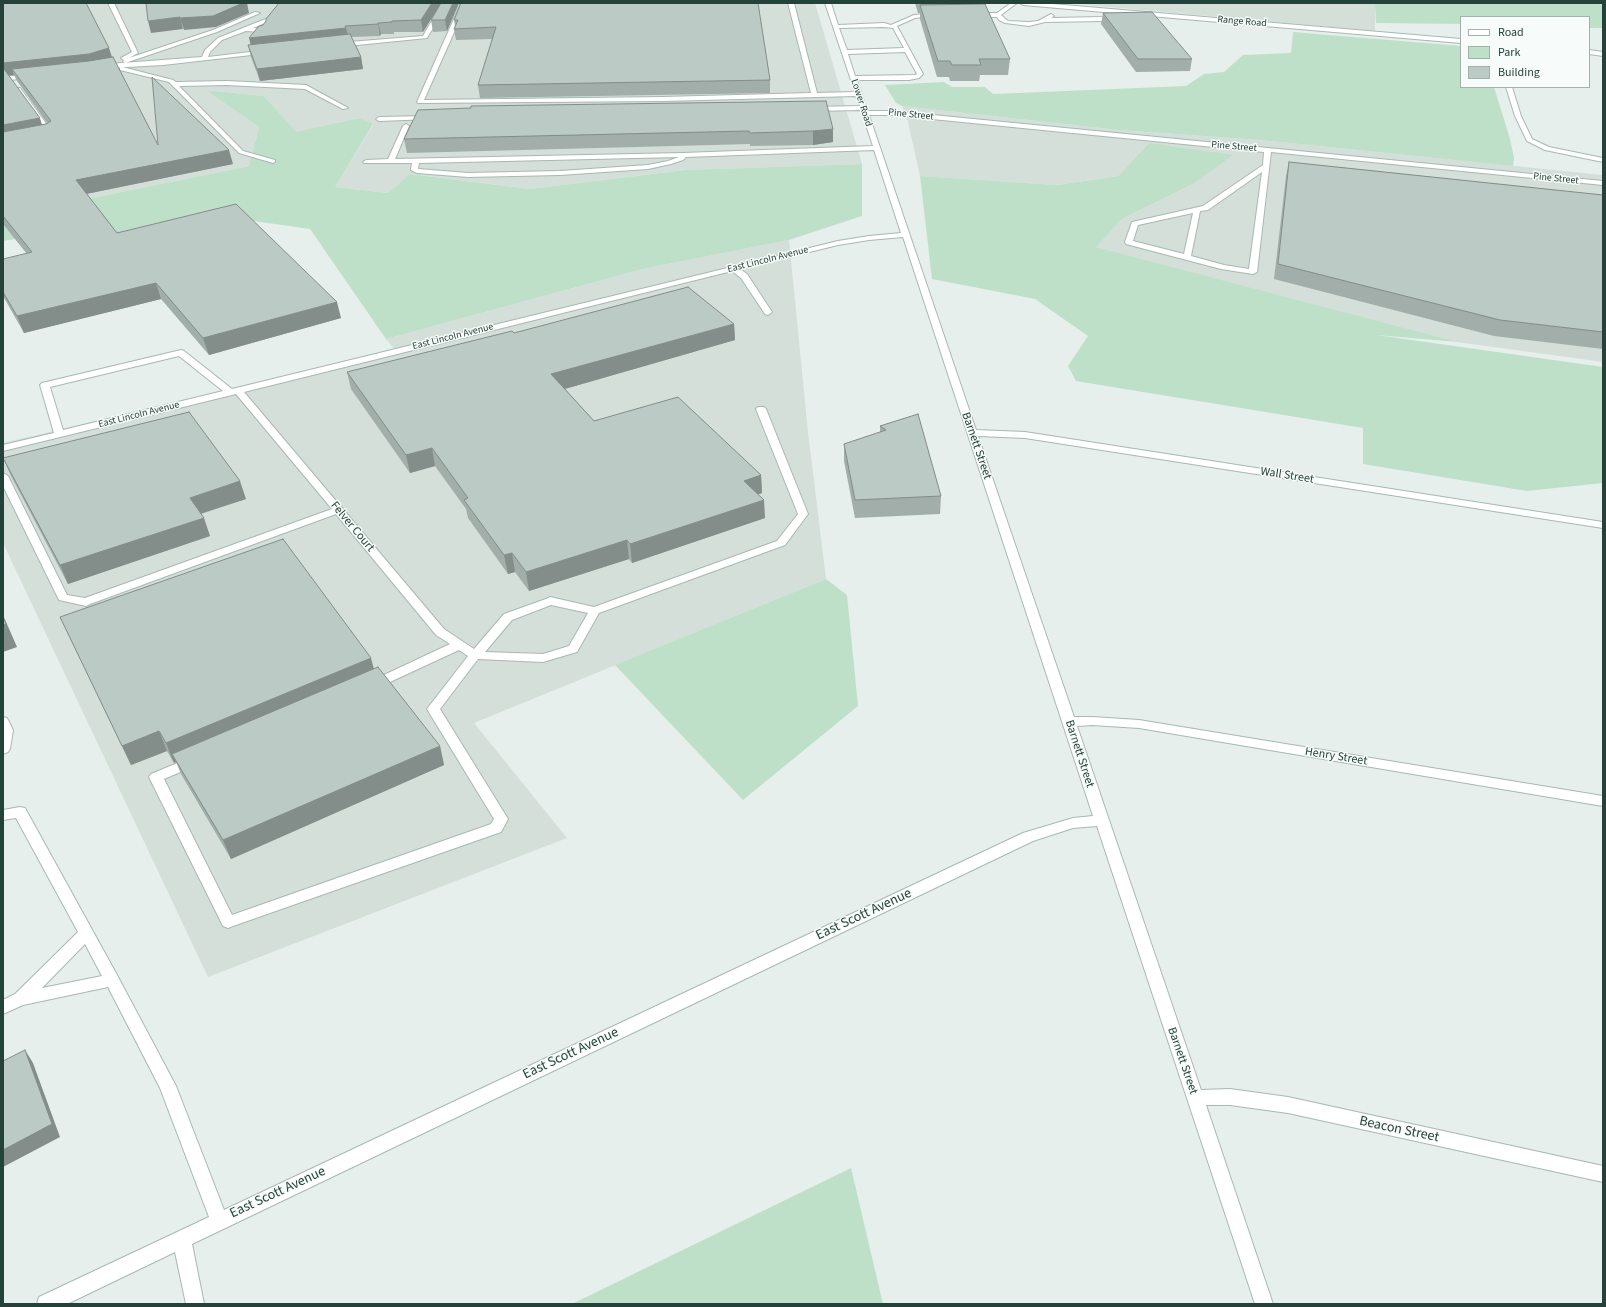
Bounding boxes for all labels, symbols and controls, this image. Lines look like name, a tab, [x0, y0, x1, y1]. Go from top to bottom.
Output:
street label: Range Road	[1217, 14, 1267, 30]
legend	[1460, 16, 1590, 88]
text: Road	[1498, 24, 1524, 41]
text: Park	[1498, 44, 1520, 61]
text: Building	[1498, 64, 1540, 81]
street label: Lower Road	[848, 78, 874, 128]
street label: Pine Street	[888, 107, 934, 123]
street label: Pine Street	[1211, 139, 1257, 155]
street label: Pine Street	[1533, 171, 1579, 187]
street label: East Lincoln Avenue	[726, 244, 810, 276]
street label: East Lincoln Avenue	[411, 321, 495, 353]
street label: East Lincoln Avenue	[97, 399, 181, 431]
street label: Barnett Street	[958, 411, 994, 481]
street label: Wall Street	[1259, 465, 1315, 487]
street label: Felver Court	[327, 499, 377, 555]
street label: Barnett Street	[1061, 718, 1097, 790]
street label: Henry Street	[1304, 745, 1368, 769]
street label: East Scott Avenue	[814, 885, 914, 945]
street label: East Scott Avenue	[521, 1024, 621, 1084]
street label: Barnett Street	[1164, 1026, 1200, 1096]
street label: Beacon Street	[1358, 1113, 1440, 1147]
street label: East Scott Avenue	[228, 1163, 328, 1223]

